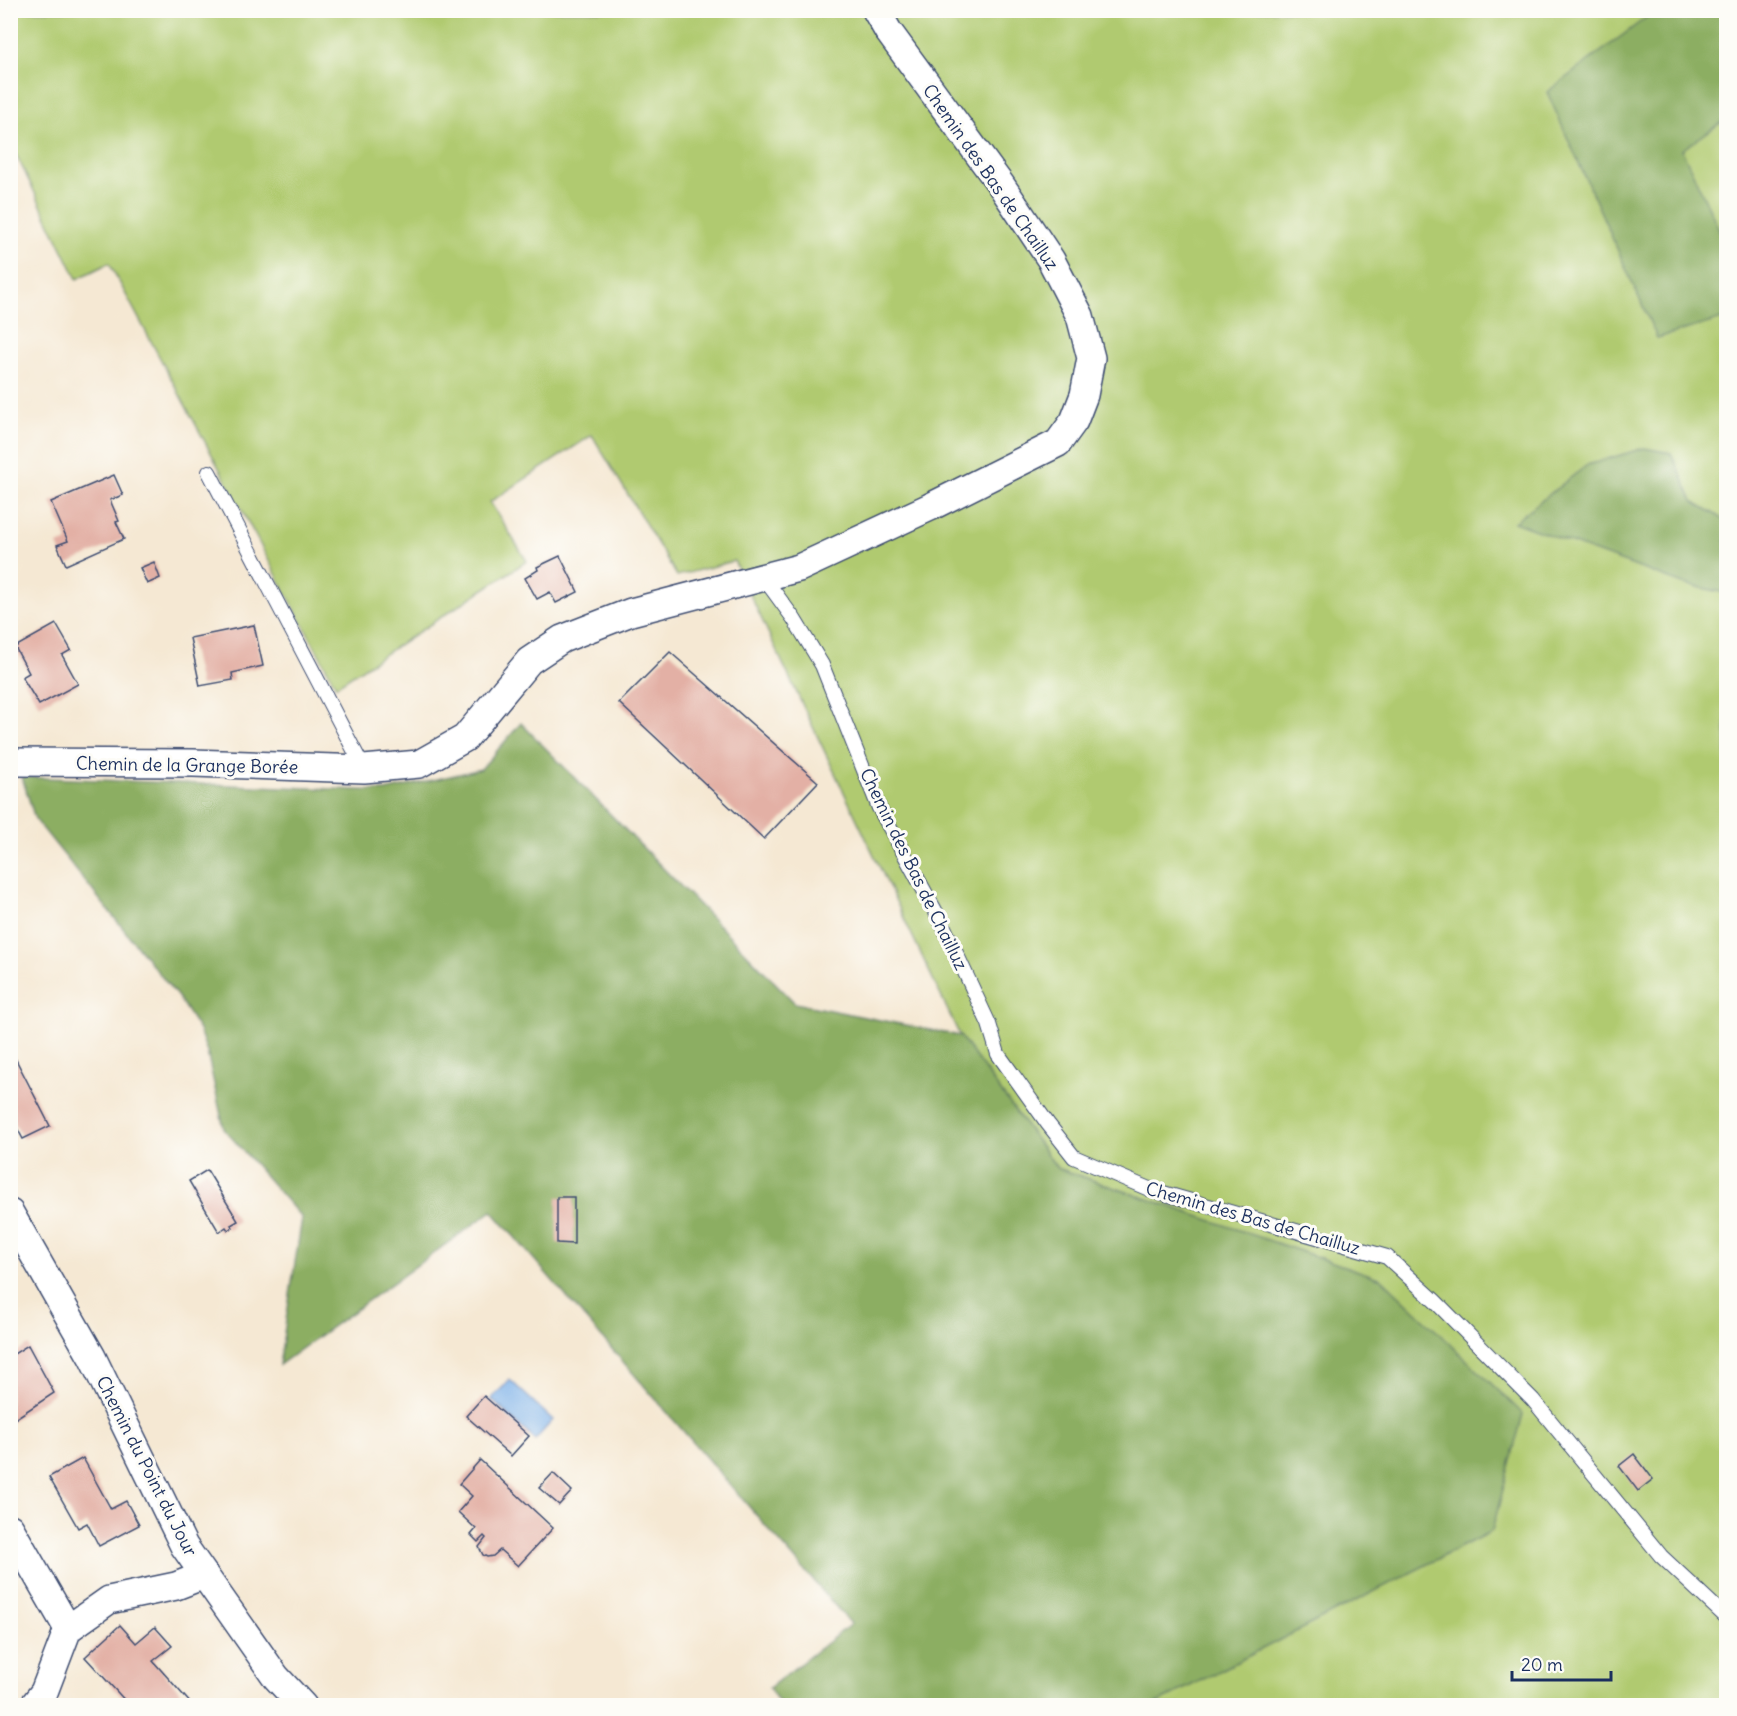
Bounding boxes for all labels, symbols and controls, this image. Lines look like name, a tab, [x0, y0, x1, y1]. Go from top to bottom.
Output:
street label: Chemin des Bas de Chailluz	[918, 80, 1064, 275]
street label: Chemin de la Grange Borée	[76, 752, 298, 778]
street label: Chemin des Bas de Chailluz	[855, 764, 973, 974]
street label: Chemin des Bas de Chailluz	[1143, 1176, 1363, 1260]
street label: Chemin du Point du Jour	[91, 1372, 203, 1561]
scale bar	[1512, 1644, 1611, 1682]
text: 20 m	[1521, 1653, 1563, 1676]

